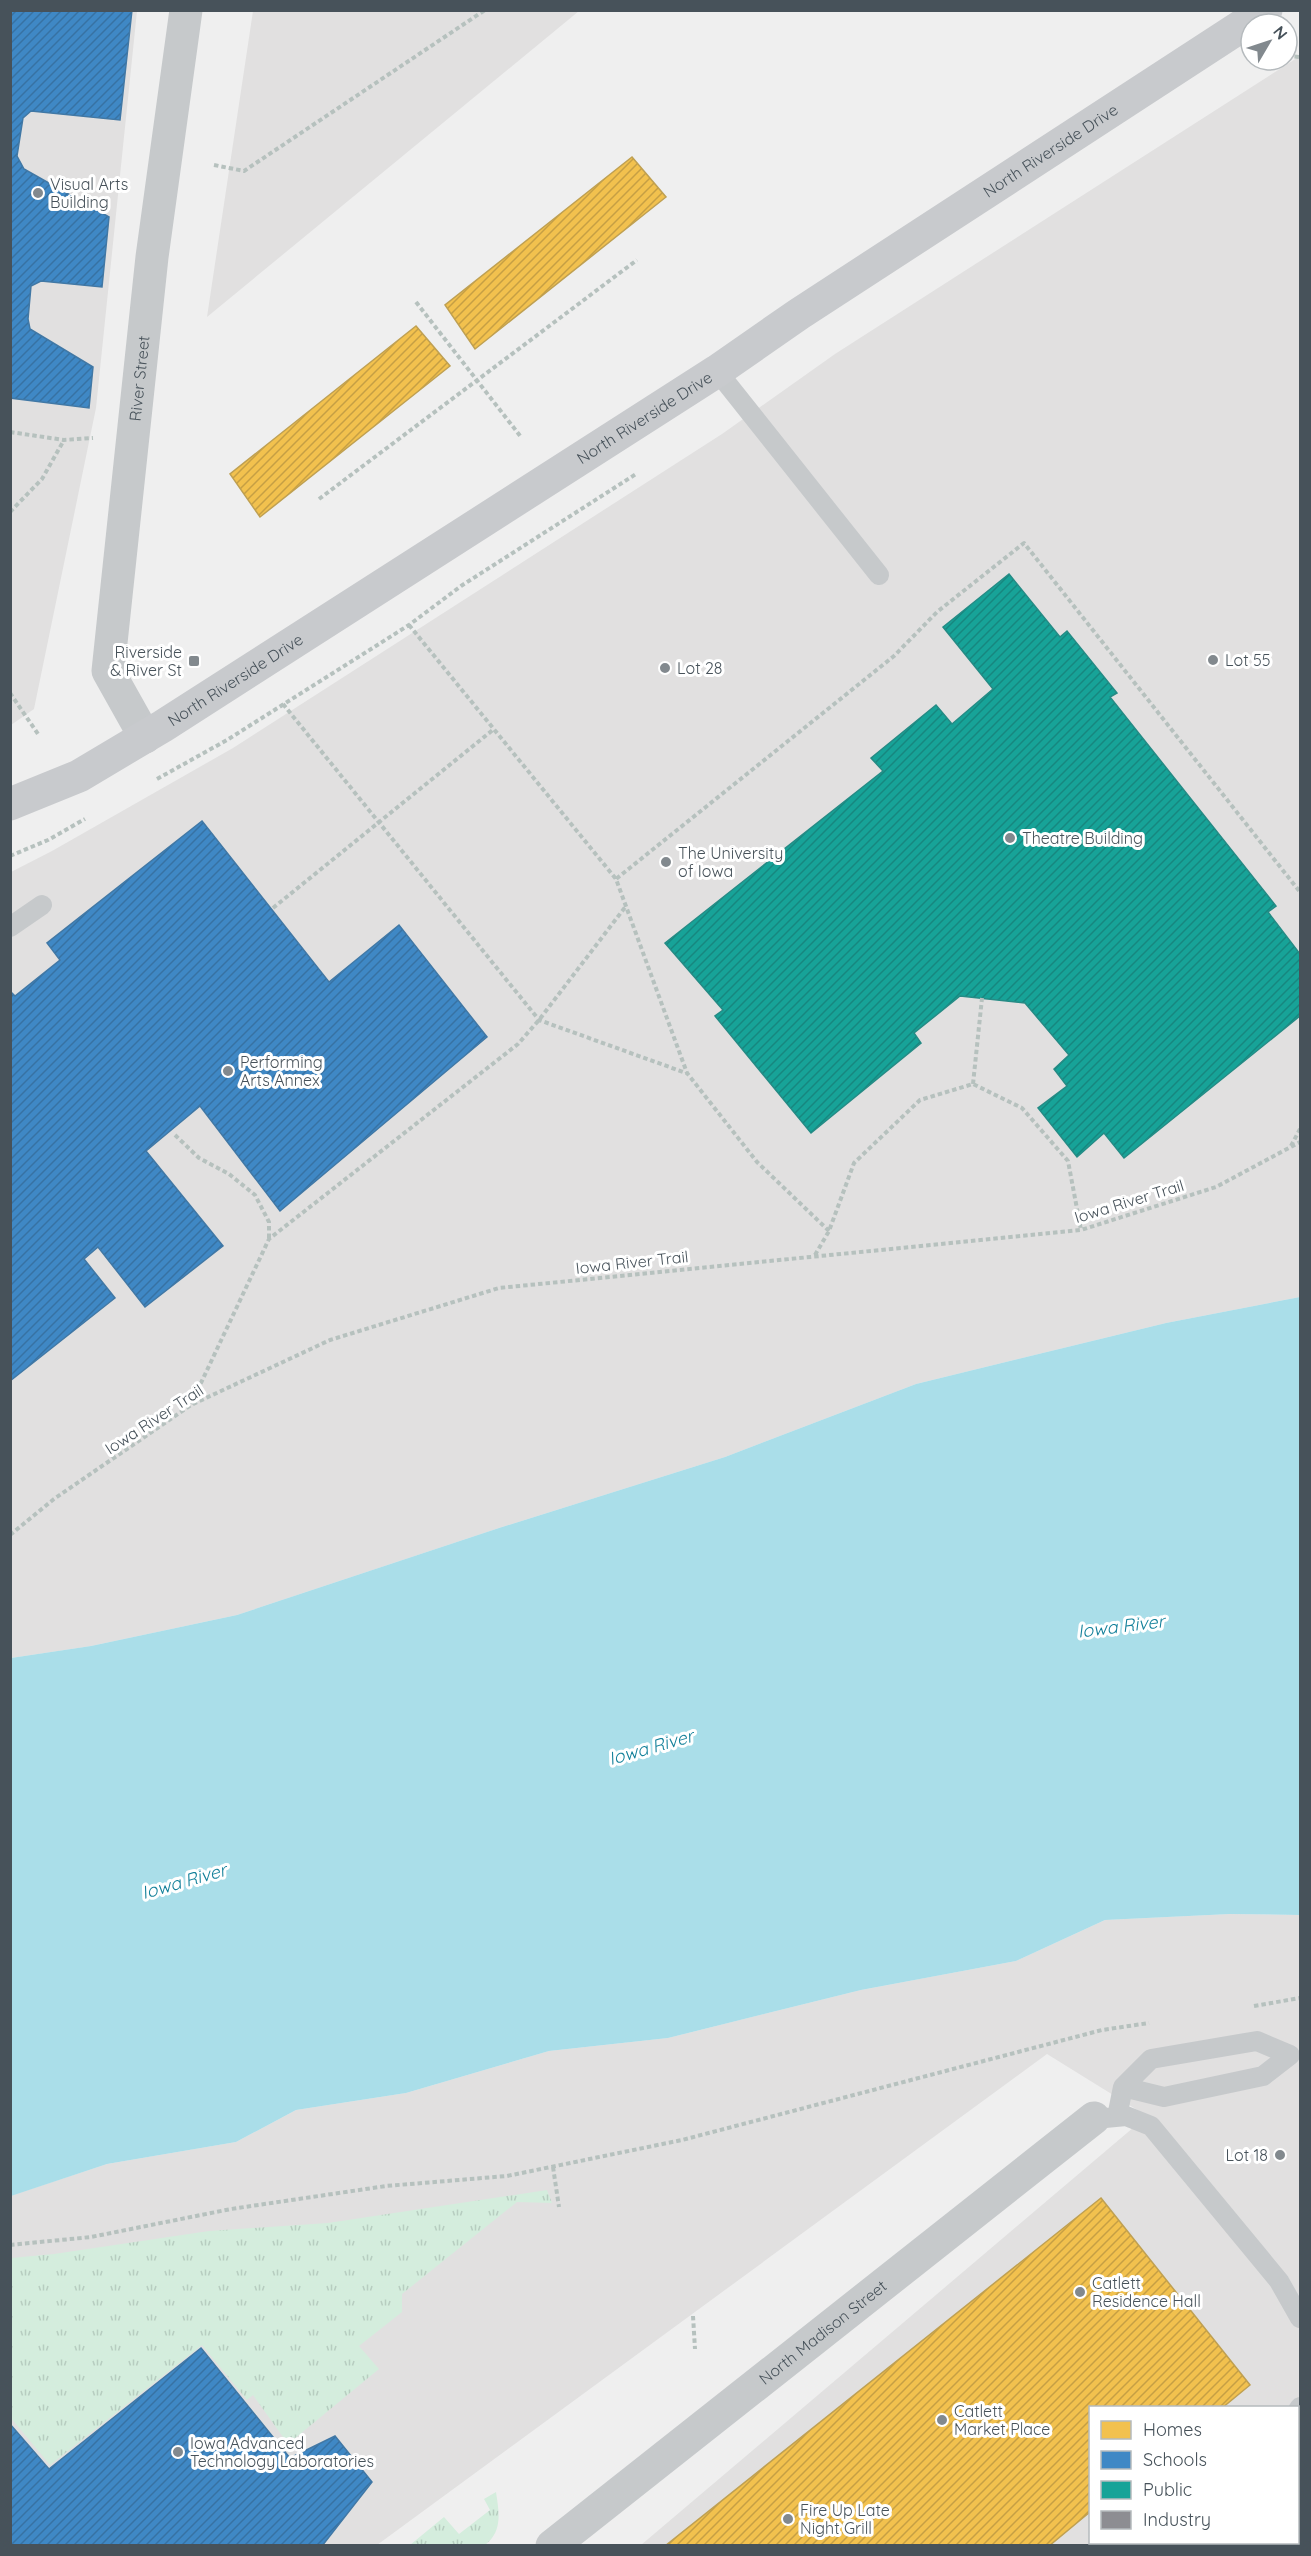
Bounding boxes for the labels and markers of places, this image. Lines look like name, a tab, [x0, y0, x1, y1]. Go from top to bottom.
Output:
place label: Visual Arts Building	[50, 174, 128, 212]
marker: Visual Arts Building	[31, 186, 45, 200]
place label: Riverside & River St	[110, 642, 182, 680]
place label: Lot 55	[1225, 650, 1270, 670]
marker: Lot 55	[1206, 653, 1220, 667]
marker: Riverside & River St	[187, 654, 201, 668]
place label: Lot 28	[677, 658, 722, 678]
marker: Lot 28	[658, 661, 672, 675]
place label: Theatre Building	[1022, 828, 1143, 848]
marker: Theatre Building	[1003, 831, 1017, 845]
place label: The University of Iowa	[678, 843, 783, 881]
marker: The University of Iowa	[659, 855, 673, 869]
place label: Performing Arts Annex	[240, 1052, 323, 1090]
marker: Performing Arts Annex	[221, 1064, 235, 1078]
place label: Lot 18	[1225, 2145, 1268, 2165]
marker: Lot 18	[1273, 2148, 1287, 2162]
place label: Catlett Residence Hall	[1092, 2273, 1201, 2311]
marker: Catlett Residence Hall	[1073, 2285, 1087, 2299]
place label: Catlett Market Place	[954, 2401, 1050, 2439]
marker: Catlett Market Place	[935, 2413, 949, 2427]
place label: Iowa Advanced Technology Laboratories	[190, 2433, 374, 2471]
marker: Iowa Advanced Technology Laboratories	[171, 2445, 185, 2459]
place label: Fire Up Late Night Grill	[800, 2500, 890, 2538]
marker: Fire Up Late Night Grill	[781, 2512, 795, 2526]

